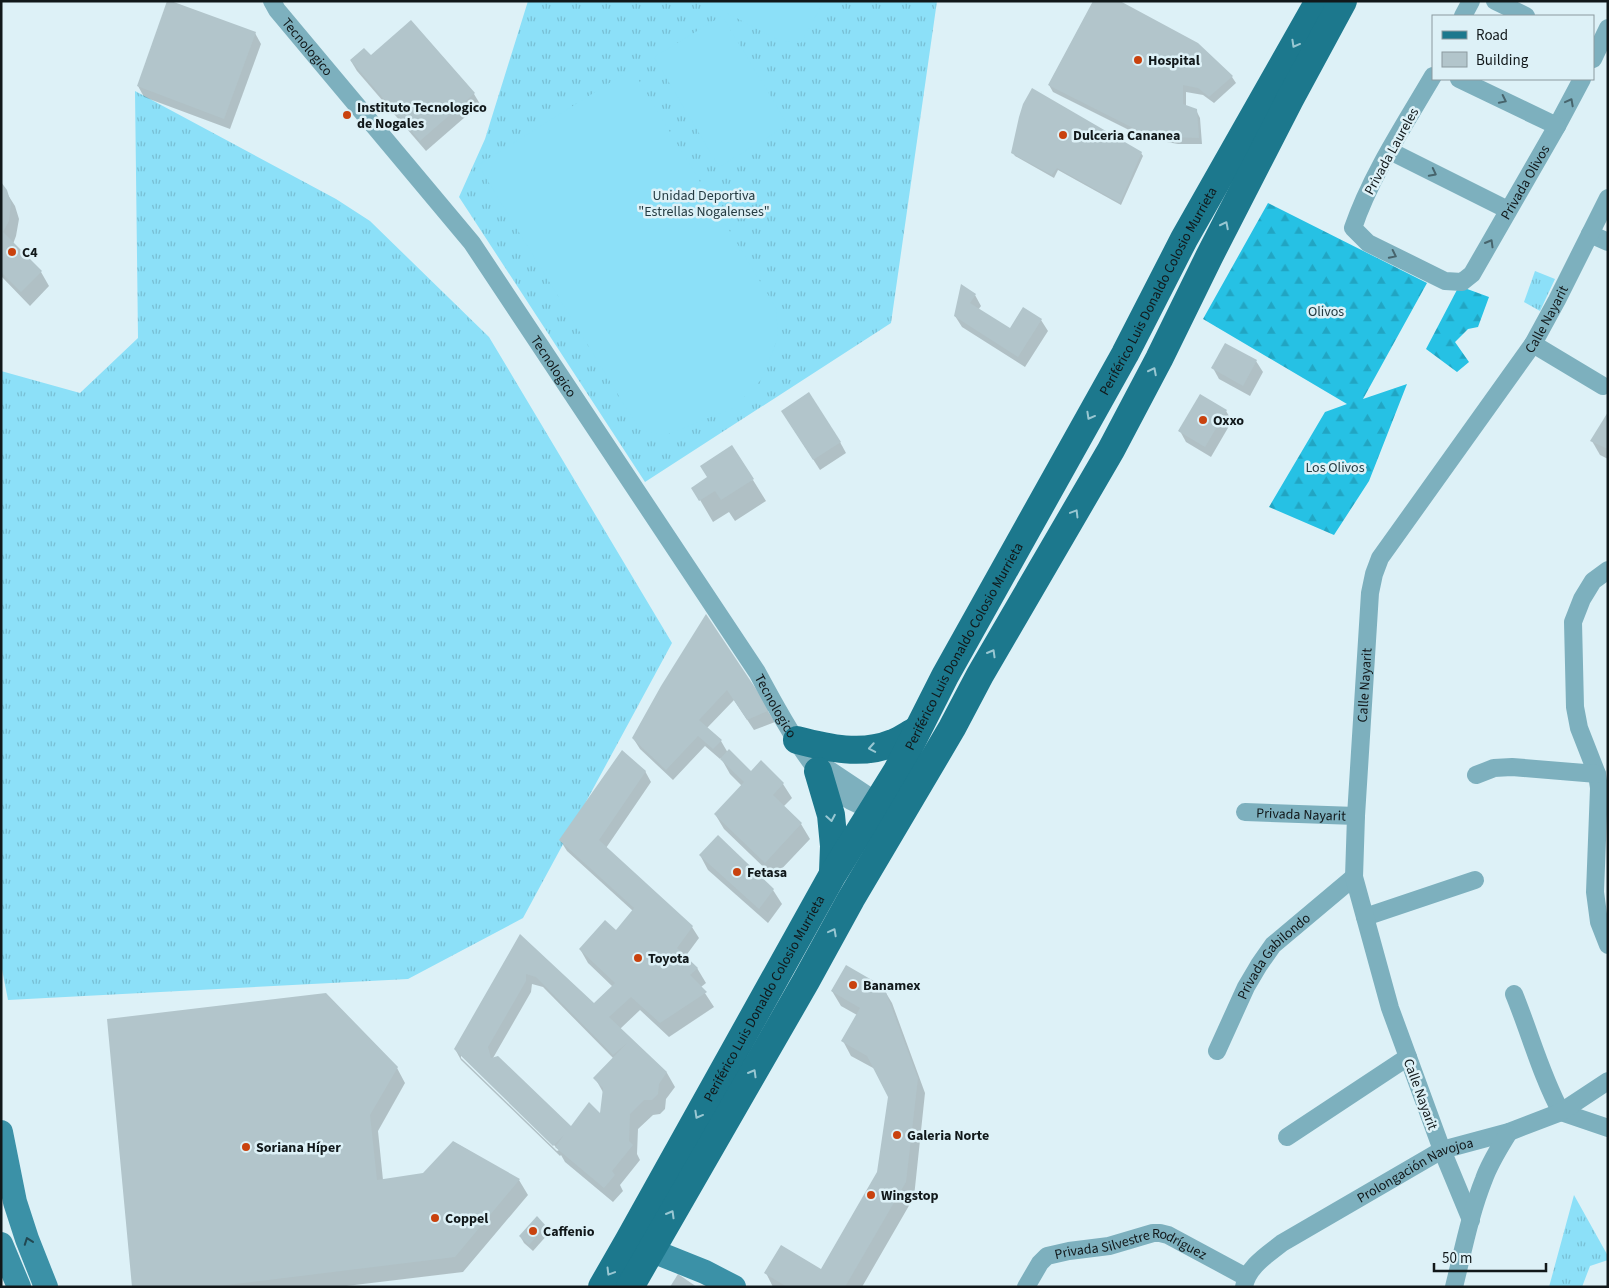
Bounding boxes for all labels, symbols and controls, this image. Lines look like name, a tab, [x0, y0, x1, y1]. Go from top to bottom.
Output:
street label: Tecnologico	[277, 14, 337, 81]
legend	[1432, 15, 1594, 80]
text: Road	[1476, 25, 1508, 46]
one-way arrow	[1291, 38, 1301, 47]
text: Building	[1476, 50, 1529, 71]
place label: Hospital	[1148, 51, 1200, 71]
marker: Hospital	[1132, 54, 1144, 66]
one-way arrow	[1498, 94, 1507, 104]
place label: Instituto Tecnologico de Nogales	[357, 98, 487, 134]
one-way arrow	[1564, 98, 1574, 107]
street label: Privada Laureles	[1360, 104, 1424, 199]
marker: Instituto Tecnologico de Nogales	[341, 109, 353, 121]
place label: Dulceria Cananea	[1073, 126, 1180, 146]
marker: Dulceria Cananea	[1057, 129, 1069, 141]
street label: Privada Olivos	[1496, 141, 1555, 224]
one-way arrow	[1428, 167, 1437, 177]
street label: Periférico Luis Donaldo Colosio Murrieta	[1095, 184, 1223, 399]
park label: Unidad Deportiva "Estrellas Nogalenses"	[638, 186, 770, 222]
one-way arrow	[1219, 221, 1229, 230]
one-way arrow	[1483, 239, 1493, 248]
place label: C4	[22, 243, 38, 263]
marker: C4	[6, 246, 18, 258]
one-way arrow	[1388, 249, 1397, 259]
street label: Calle Nayarit	[1520, 282, 1574, 358]
park label: Olivos	[1308, 302, 1344, 322]
street label: Tecnologico	[525, 332, 581, 402]
one-way arrow	[1147, 367, 1157, 376]
one-way arrow	[1087, 411, 1097, 420]
place label: Oxxo	[1213, 411, 1244, 431]
marker: Oxxo	[1197, 414, 1209, 426]
park label: Los Olivos	[1305, 458, 1365, 478]
one-way arrow	[1068, 509, 1078, 518]
street label: Periférico Luis Donaldo Colosio Murrieta	[900, 539, 1029, 754]
street label: Calle Nayarit	[1353, 647, 1378, 723]
one-way arrow	[986, 649, 996, 658]
street label: Tecnologico	[749, 671, 801, 742]
one-way arrow	[868, 742, 877, 752]
street label: Privada Nayarit	[1256, 803, 1346, 827]
one-way arrow	[825, 814, 836, 822]
place label: Fetasa	[747, 863, 787, 883]
marker: Fetasa	[731, 866, 743, 878]
street label: Periférico Luis Donaldo Colosio Murrieta	[699, 892, 830, 1106]
street label: Privada Gabilondo	[1233, 909, 1315, 1003]
one-way arrow	[827, 928, 837, 937]
place label: Toyota	[648, 949, 689, 969]
marker: Toyota	[632, 952, 644, 964]
place label: Banamex	[863, 976, 920, 996]
marker: Banamex	[847, 979, 859, 991]
street label: Calle Nayarit	[1398, 1056, 1442, 1133]
one-way arrow	[746, 1070, 756, 1079]
one-way arrow	[695, 1110, 705, 1119]
place label: Galeria Norte	[907, 1126, 989, 1146]
marker: Galeria Norte	[891, 1129, 903, 1141]
street label: Prolongación Navojoa	[1353, 1133, 1476, 1208]
place label: Soriana Híper	[256, 1138, 341, 1158]
marker: Soriana Híper	[240, 1141, 252, 1153]
place label: Wingstop	[881, 1186, 939, 1206]
marker: Wingstop	[865, 1189, 877, 1201]
place label: Coppel	[445, 1209, 488, 1229]
one-way arrow	[665, 1210, 675, 1219]
marker: Coppel	[429, 1212, 441, 1224]
place label: Caffenio	[543, 1222, 595, 1242]
text: Privada Silvestre Rodríguez	[1053, 1224, 1210, 1265]
marker: Caffenio	[527, 1225, 539, 1237]
one-way arrow	[24, 1238, 34, 1246]
scale bar	[1434, 1240, 1546, 1272]
street label: Privada Silvestre Rodríguez	[1050, 1247, 1210, 1267]
text: 50 m	[1442, 1248, 1472, 1269]
one-way arrow	[607, 1267, 617, 1276]

